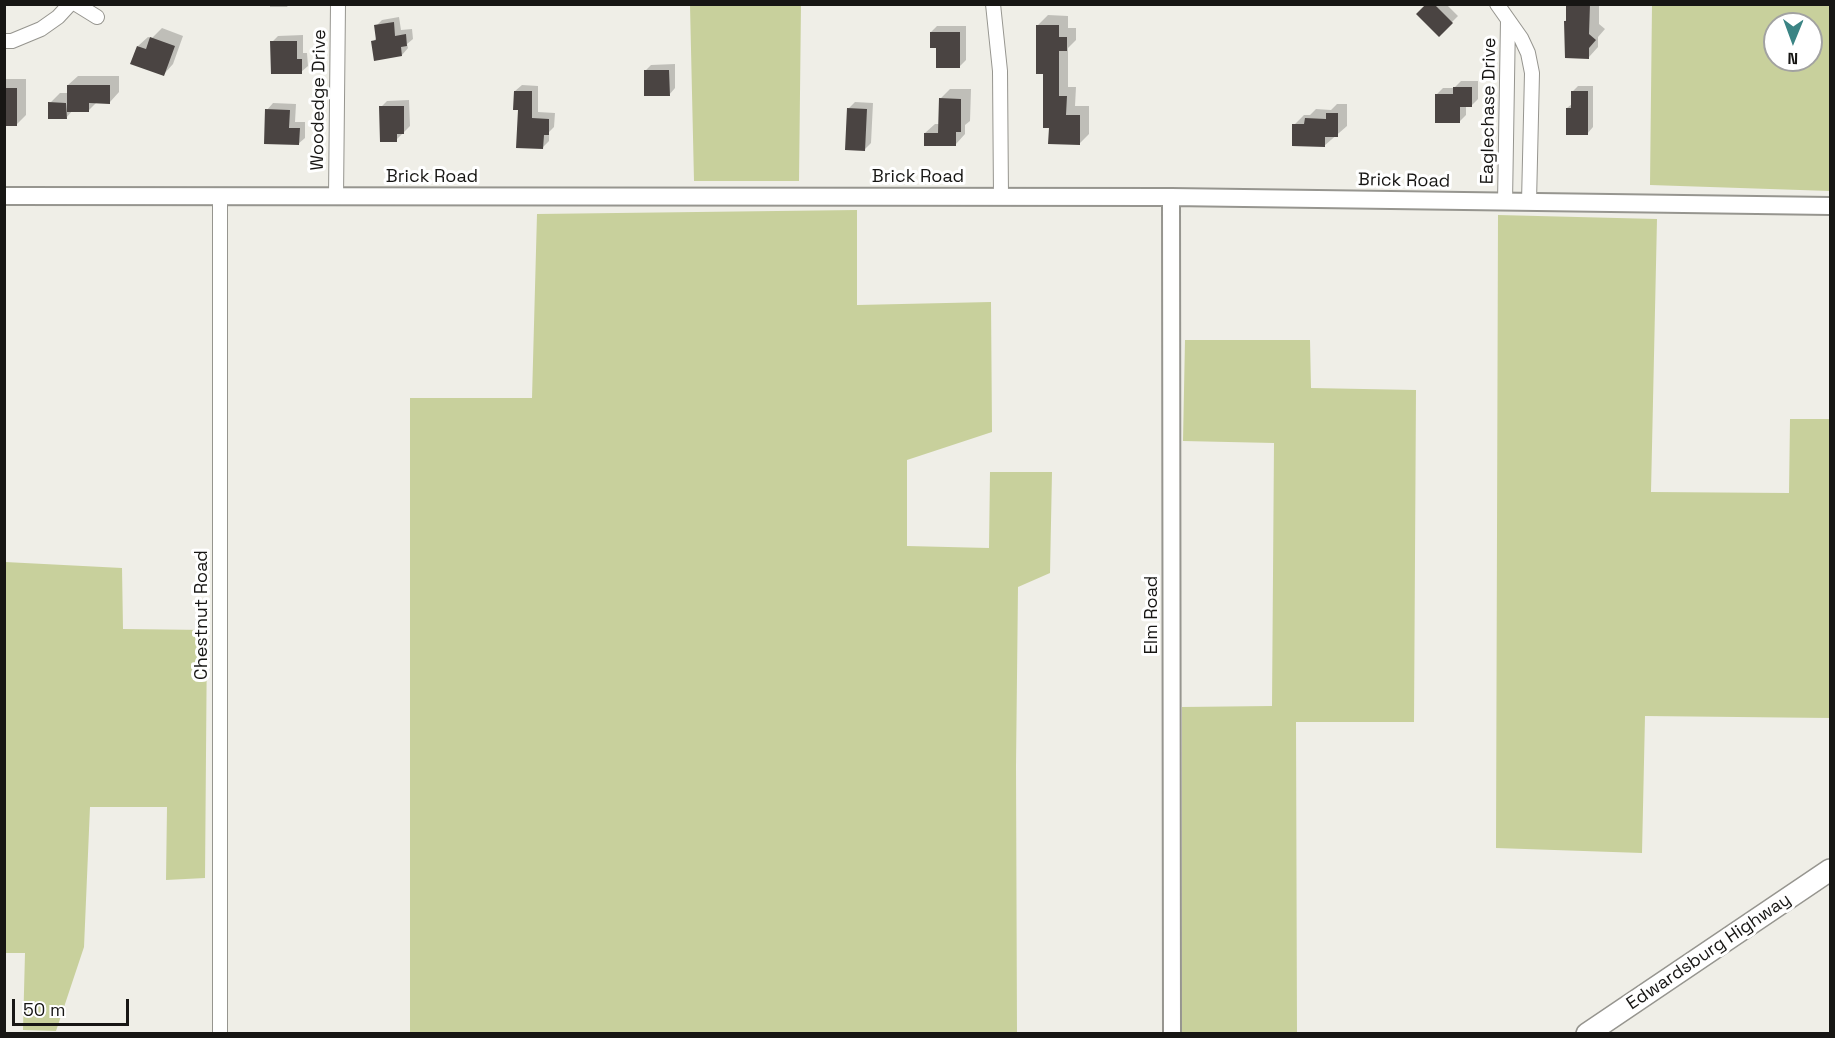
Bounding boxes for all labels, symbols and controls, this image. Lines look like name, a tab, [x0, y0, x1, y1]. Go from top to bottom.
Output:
north arrow	[1763, 12, 1823, 72]
street label: Woodedge Drive	[307, 29, 331, 171]
street label: Eaglechase Drive	[1477, 37, 1501, 185]
text: N	[1787, 48, 1798, 69]
street label: Brick Road	[386, 166, 478, 188]
street label: Brick Road	[872, 166, 964, 188]
street label: Brick Road	[1358, 169, 1450, 193]
street label: Chestnut Road	[191, 550, 213, 680]
street label: Elm Road	[1141, 576, 1163, 654]
street label: Edwardsburg Highway	[1623, 889, 1795, 1015]
scale bar	[15, 987, 132, 1025]
text: 50 m	[23, 998, 65, 1021]

